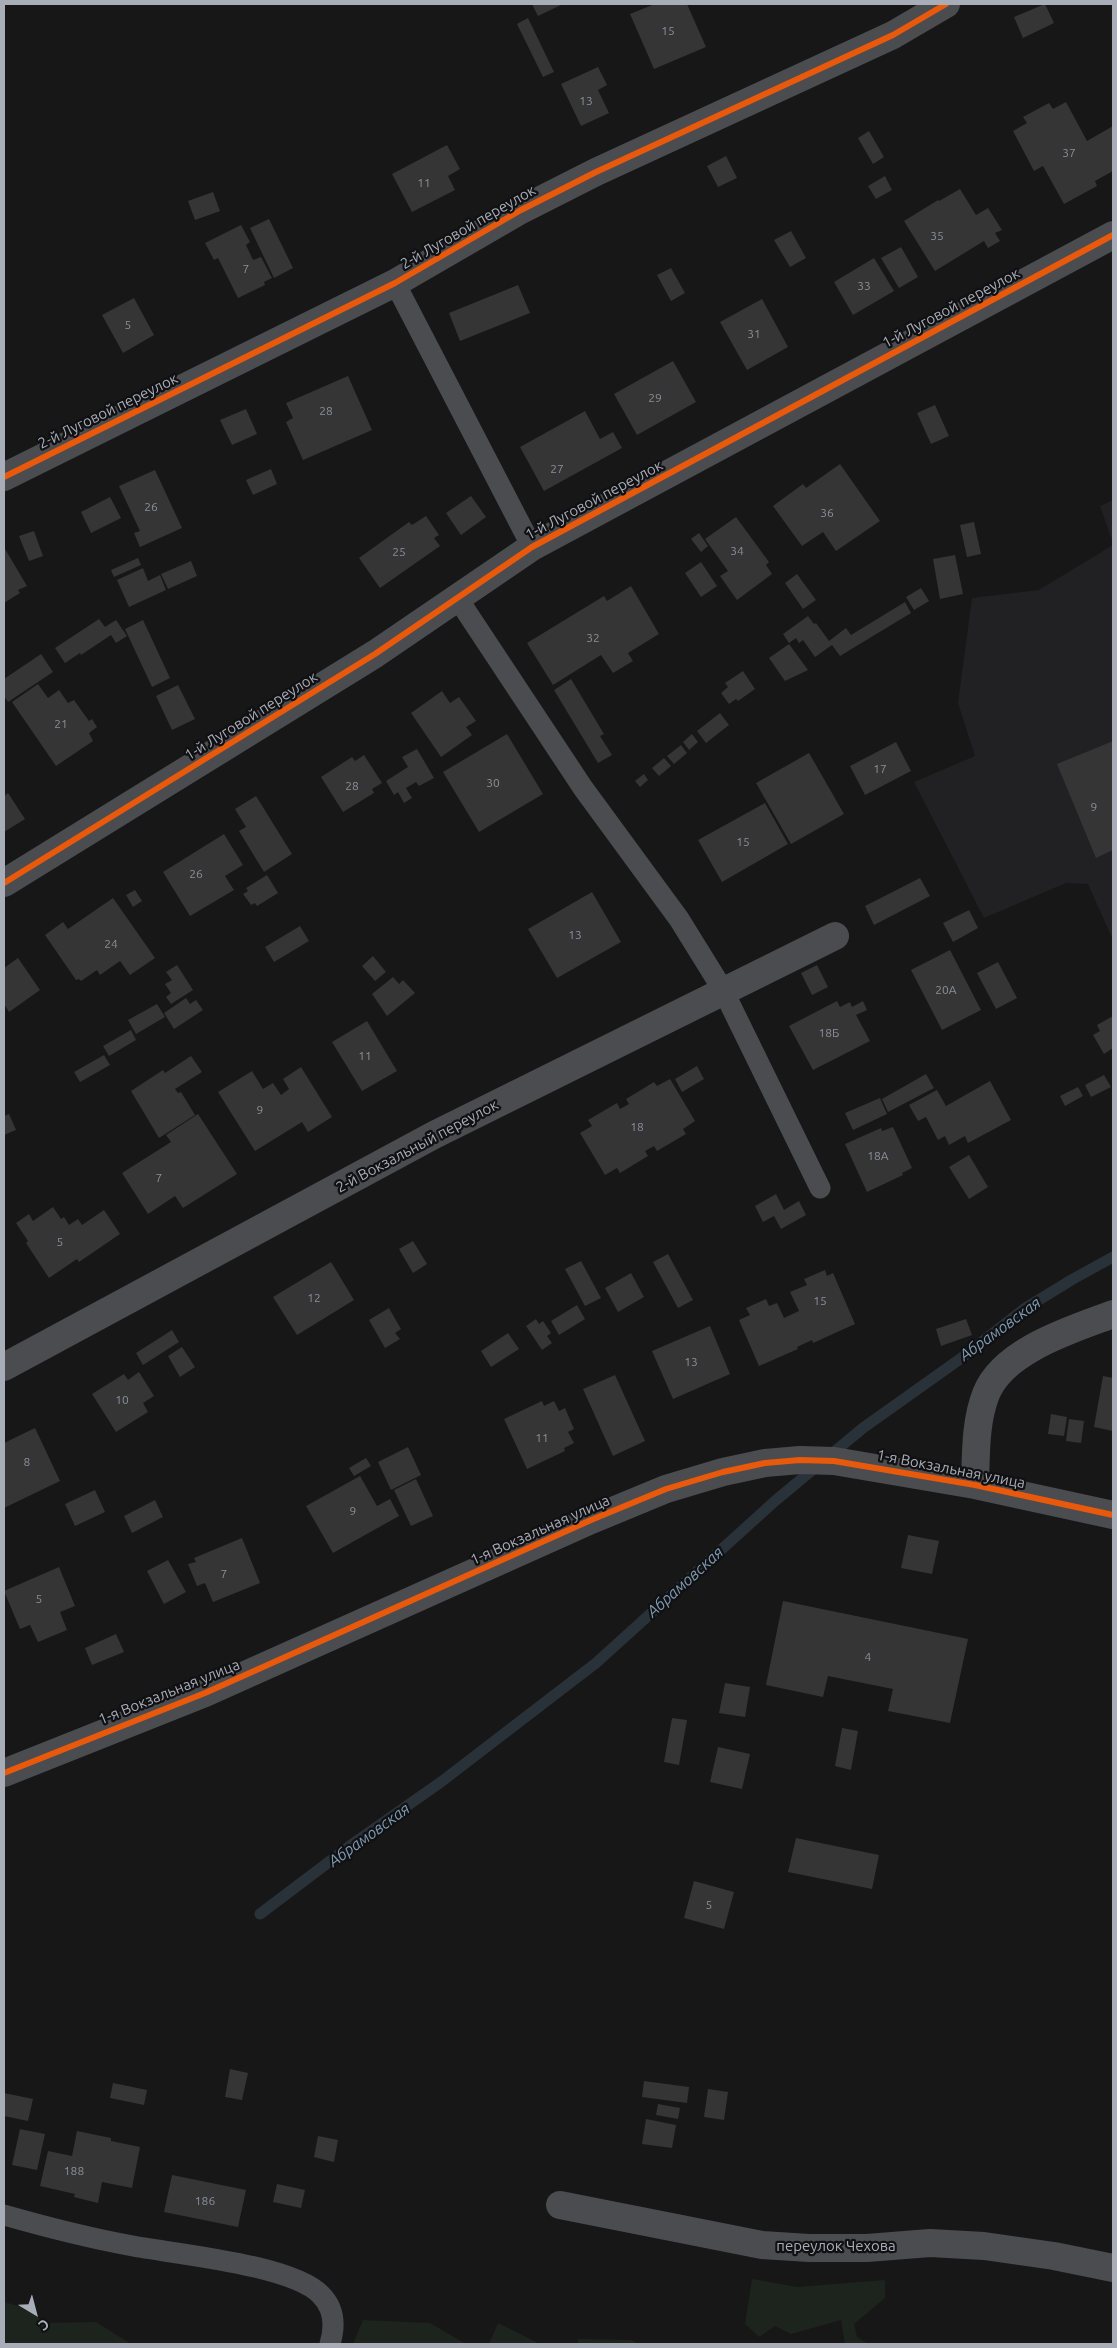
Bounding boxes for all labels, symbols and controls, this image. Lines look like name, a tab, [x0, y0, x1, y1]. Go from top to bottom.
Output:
house number: 15	[661, 24, 675, 38]
house number: 13	[579, 94, 593, 108]
house number: 37	[1062, 146, 1076, 160]
house number: 11	[417, 176, 431, 190]
street label: 2-й Луговой переулок	[397, 181, 539, 273]
house number: 35	[930, 229, 944, 243]
house number: 7	[243, 262, 249, 276]
street label: 1-й Луговой переулок	[879, 264, 1023, 352]
house number: 33	[857, 279, 871, 293]
house number: 5	[125, 318, 131, 332]
house number: 31	[747, 327, 761, 341]
street label: 2-й Луговой переулок	[35, 369, 181, 453]
house number: 29	[648, 391, 662, 405]
house number: 28	[319, 404, 333, 418]
street label: 1-й Луговой переулок	[522, 456, 666, 544]
house number: 27	[550, 462, 564, 476]
house number: 26	[144, 500, 158, 514]
house number: 36	[820, 506, 834, 520]
house number: 34	[730, 544, 744, 558]
house number: 25	[392, 545, 406, 559]
house number: 32	[586, 631, 600, 645]
street label: 1-й Луговой переулок	[181, 668, 321, 764]
house number: 21	[54, 717, 68, 731]
house number: 17	[873, 762, 887, 776]
house number: 30	[486, 776, 500, 790]
house number: 28	[345, 779, 359, 793]
house number: 9	[1091, 800, 1097, 814]
house number: 15	[736, 835, 750, 849]
house number: 26	[189, 867, 203, 881]
house number: 13	[568, 928, 582, 942]
house number: 24	[104, 937, 118, 951]
house number: 20А	[935, 983, 957, 997]
house number: 18Б	[819, 1026, 839, 1040]
house number: 11	[358, 1049, 372, 1063]
street label: 2-й Вокзальный переулок	[333, 1096, 501, 1196]
house number: 9	[257, 1103, 263, 1117]
house number: 18	[630, 1120, 644, 1134]
house number: 18А	[867, 1149, 889, 1163]
house number: 7	[156, 1171, 162, 1185]
house number: 5	[57, 1235, 63, 1249]
house number: 12	[307, 1291, 321, 1305]
water label: Абрамовская	[955, 1293, 1045, 1365]
house number: 15	[813, 1294, 827, 1308]
house number: 13	[684, 1355, 698, 1369]
house number: 10	[115, 1393, 129, 1407]
house number: 11	[535, 1431, 549, 1445]
street label: 1-я Вокзальная улица	[875, 1446, 1027, 1492]
house number: 8	[24, 1455, 30, 1469]
street label: 1-я Вокзальная улица	[467, 1491, 613, 1569]
house number: 9	[350, 1504, 356, 1518]
water label: Абрамовская	[643, 1543, 727, 1621]
house number: 7	[221, 1567, 227, 1581]
house number: 5	[36, 1592, 42, 1606]
house number: 4	[865, 1650, 871, 1664]
street label: 1-я Вокзальная улица	[96, 1655, 242, 1729]
water label: Абрамовская	[324, 1799, 414, 1871]
house number: 5	[706, 1898, 712, 1912]
house number: 188	[64, 2164, 84, 2178]
house number: 186	[195, 2194, 215, 2208]
street label: переулок Чехова	[776, 2237, 896, 2255]
north arrow	[10, 2288, 60, 2338]
text: С	[36, 2316, 52, 2334]

